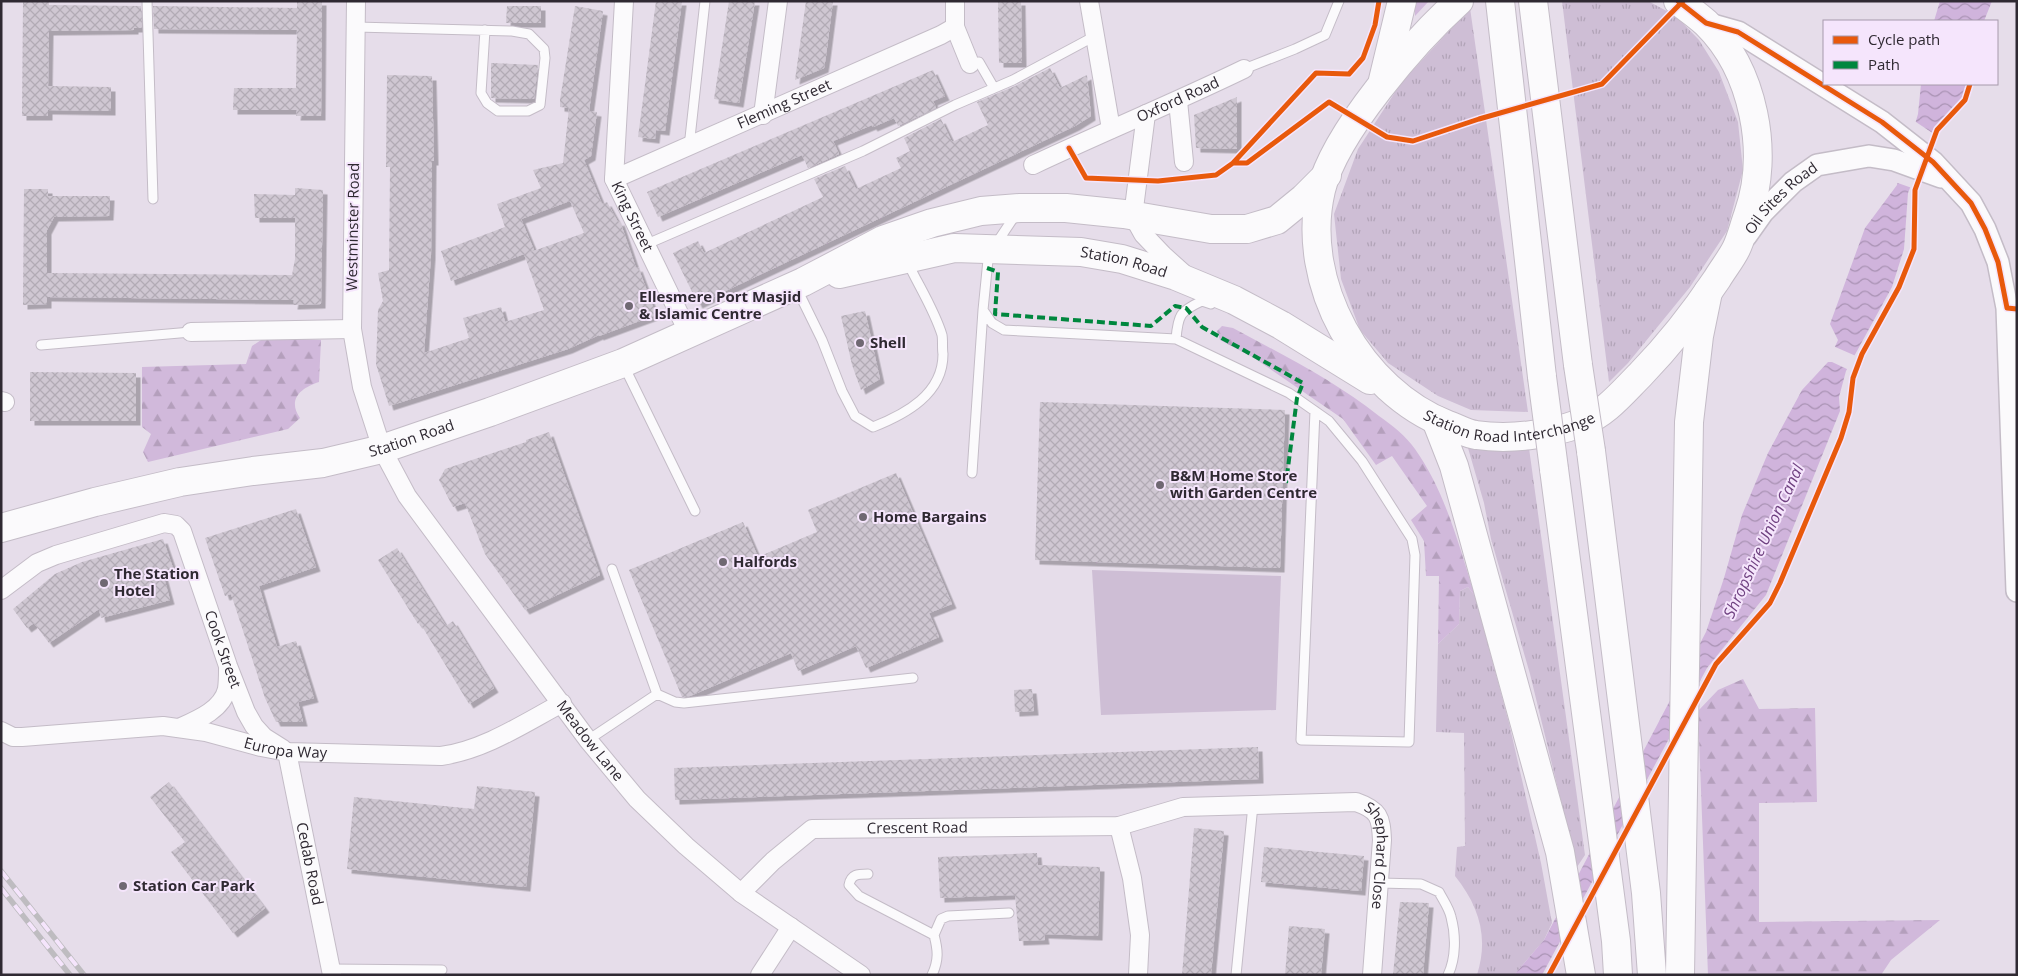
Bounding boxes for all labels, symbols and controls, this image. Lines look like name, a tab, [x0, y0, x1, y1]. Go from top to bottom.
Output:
legend	[1823, 20, 1998, 85]
text: Cycle path	[1868, 29, 1940, 49]
text: Path	[1868, 54, 1900, 74]
street label: Oxford Road	[1133, 71, 1222, 126]
street label: Fleming Street	[734, 74, 834, 133]
street label: Oil Sites Road	[1739, 157, 1821, 238]
street label: Westminster Road	[341, 163, 363, 291]
street label: King Street	[607, 177, 659, 255]
street label: Station Road	[1079, 241, 1170, 282]
place label: Ellesmere Port Masjid & Islamic Centre	[639, 286, 801, 323]
marker: Ellesmere Port Masjid & Islamic Centre	[623, 300, 635, 312]
place label: Shell	[870, 332, 906, 352]
marker: Shell	[854, 337, 866, 349]
street label: Station Road Interchange	[1421, 400, 1597, 422]
text: Station Road Interchange	[1420, 404, 1598, 446]
street label: Station Road	[367, 414, 457, 461]
water label: Shropshire Union Canal	[1718, 459, 1809, 622]
place label: B&M Home Store with Garden Centre	[1170, 465, 1317, 502]
marker: B&M Home Store with Garden Centre	[1154, 479, 1166, 491]
place label: Home Bargains	[873, 506, 987, 526]
marker: Home Bargains	[857, 511, 869, 523]
place label: Halfords	[733, 551, 797, 571]
marker: Halfords	[717, 556, 729, 568]
place label: The Station Hotel	[114, 563, 199, 600]
marker: The Station Hotel	[98, 577, 110, 589]
street label: Cook Street	[201, 607, 247, 691]
street label: Meadow Lane	[553, 696, 629, 785]
street label: Europa Way	[242, 732, 328, 762]
street label: Shephard Close	[1361, 796, 1393, 910]
street label: Crescent Road	[867, 816, 968, 837]
street label: Cedab Road	[292, 820, 329, 907]
place label: Station Car Park	[133, 875, 256, 895]
marker: Station Car Park	[117, 880, 129, 892]

